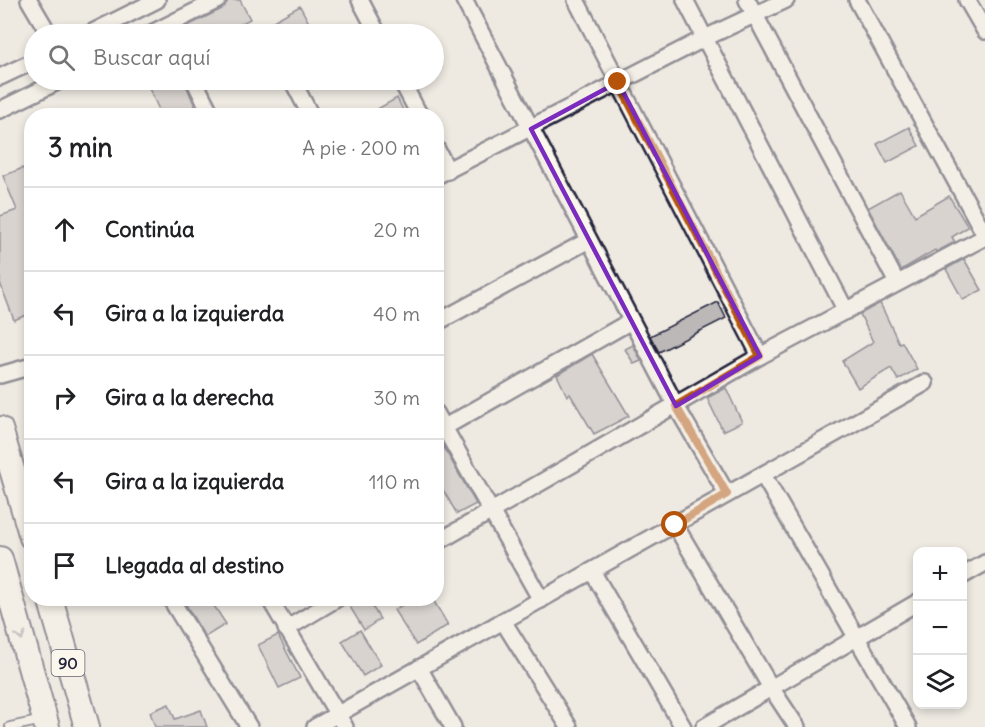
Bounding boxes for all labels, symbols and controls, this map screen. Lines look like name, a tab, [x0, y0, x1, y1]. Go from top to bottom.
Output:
search box	[24, 24, 444, 90]
icon: search	[45, 41, 78, 74]
text: Buscar aquí	[93, 43, 210, 71]
route end	[604, 68, 630, 94]
text: 3 min	[48, 131, 113, 164]
text: A pie · 200 m	[302, 135, 420, 160]
icon: ahead	[48, 213, 81, 246]
text: Continúa	[105, 215, 194, 243]
text: 20 m	[374, 217, 420, 242]
icon: left	[48, 297, 81, 330]
text: Gira a la izquierda	[105, 299, 284, 327]
text: 40 m	[373, 301, 420, 326]
icon: right	[48, 381, 81, 414]
text: Gira a la derecha	[105, 383, 274, 411]
text: 30 m	[373, 385, 420, 410]
icon: left	[48, 465, 81, 498]
text: Gira a la izquierda	[105, 467, 284, 495]
text: 110 m	[369, 469, 420, 494]
route start	[661, 511, 687, 537]
map controls	[913, 547, 967, 709]
button: +	[913, 547, 967, 601]
icon: arrive	[48, 549, 81, 582]
text: Llegada al destino	[105, 551, 284, 579]
button: −	[913, 601, 967, 655]
one-way arrow	[14, 631, 27, 641]
road number: 90	[52, 650, 84, 676]
button: layers	[913, 655, 967, 709]

